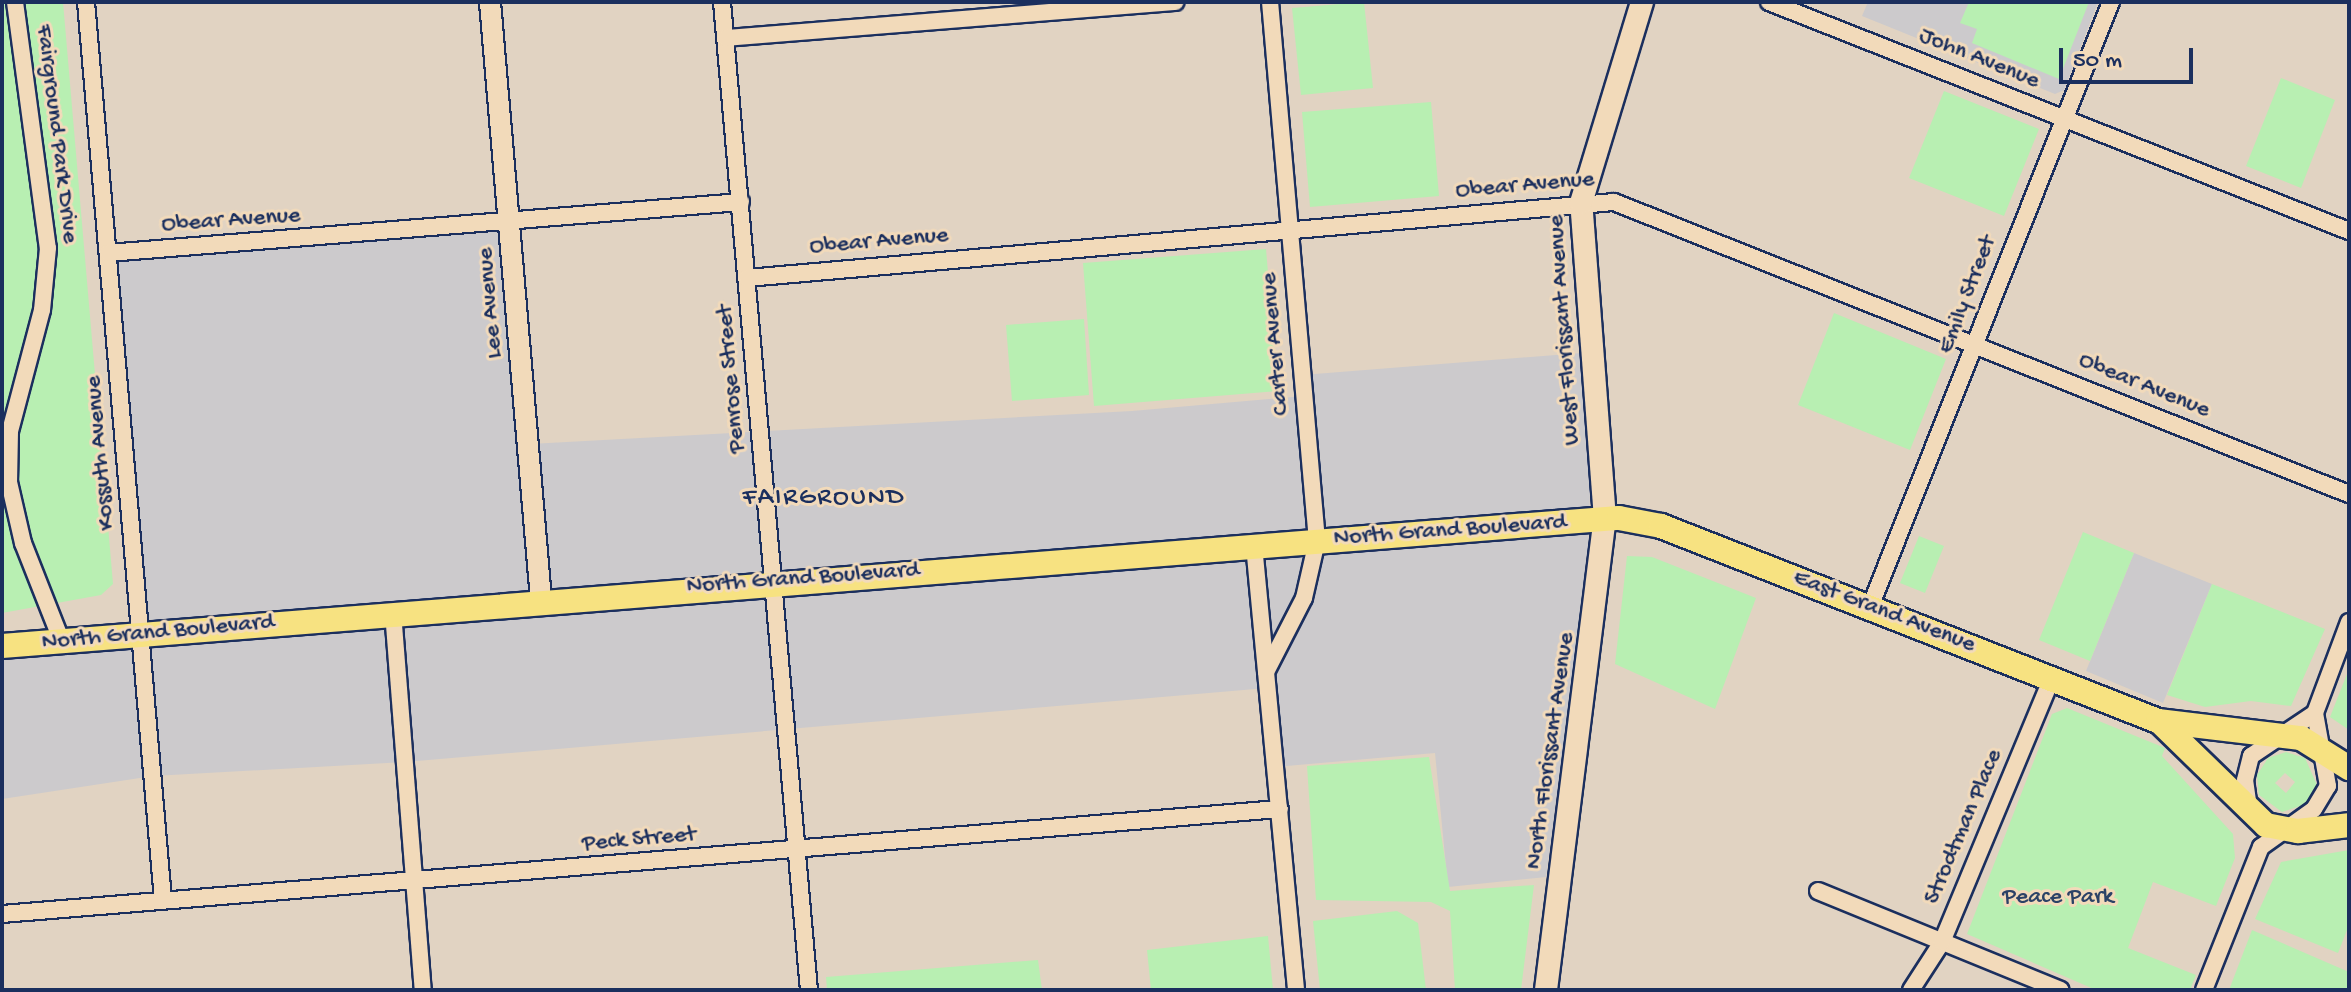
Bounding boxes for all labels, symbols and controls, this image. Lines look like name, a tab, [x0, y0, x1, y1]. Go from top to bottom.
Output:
street label: John Avenue	[1915, 22, 2043, 96]
street label: Fairground Park Drive	[28, 23, 84, 245]
scale bar	[2063, 32, 2197, 82]
text: 50 m	[2073, 47, 2122, 76]
street label: Obear Avenue	[1454, 166, 1596, 206]
street label: Obear Avenue	[161, 202, 301, 240]
street label: West Florissant Avenue	[1543, 214, 1587, 446]
street label: Obear Avenue	[808, 222, 950, 262]
street label: Emily Street	[1932, 232, 2004, 358]
street label: Lee Avenue	[472, 246, 510, 360]
street label: Carter Avenue	[1255, 271, 1297, 417]
street label: Penrose Street	[711, 304, 753, 454]
street label: Obear Avenue	[2074, 347, 2214, 425]
street label: Kossuth Avenue	[80, 374, 122, 532]
district label: FAIRGROUND	[742, 483, 906, 515]
street label: North Grand Boulevard	[1333, 509, 1567, 553]
street label: North Grand Boulevard	[686, 557, 920, 601]
street label: East Grand Avenue	[1789, 564, 1979, 660]
street label: North Grand Boulevard	[41, 608, 275, 658]
street label: North Florissant Avenue	[1520, 631, 1582, 871]
street label: Strodtman Place	[1918, 745, 2010, 909]
street label: Peck Street	[581, 821, 697, 859]
park label: Peace Park	[2003, 884, 2113, 912]

